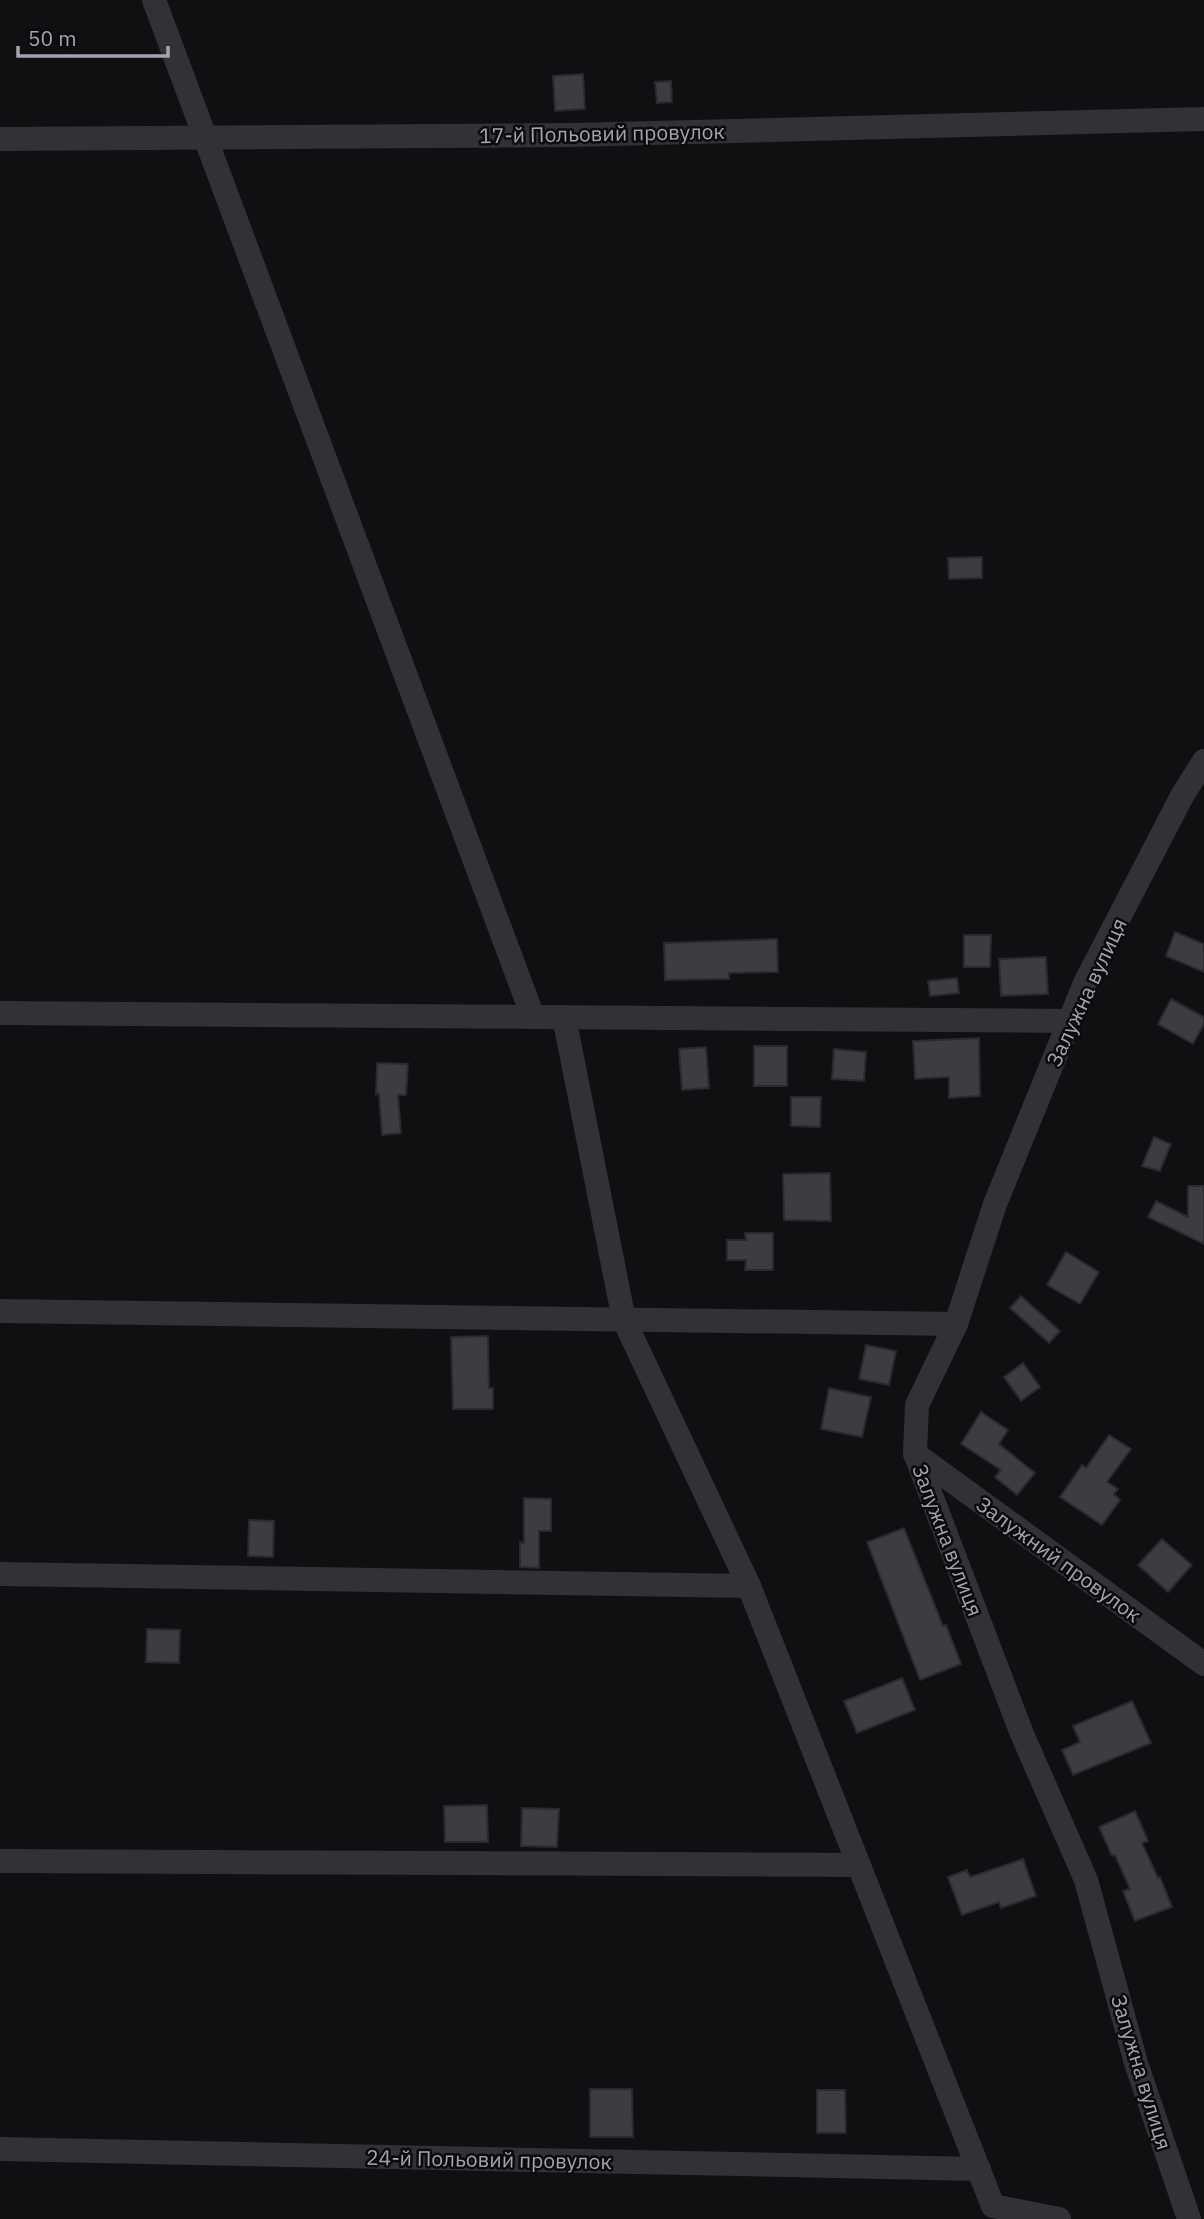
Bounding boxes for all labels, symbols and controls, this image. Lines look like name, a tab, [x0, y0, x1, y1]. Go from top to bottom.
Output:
scale bar	[18, 14, 168, 58]
text: 50 m	[28, 24, 77, 52]
street label: 17-й Польовий провулок	[479, 117, 725, 149]
street label: Залужна вулиця	[1039, 913, 1133, 1071]
street label: Залужна вулиця	[906, 1460, 990, 1620]
street label: Залужний провулок	[971, 1490, 1147, 1628]
street label: Залужна вулиця	[1105, 1991, 1179, 2153]
street label: 24-й Польовий провулок	[366, 2143, 612, 2175]

